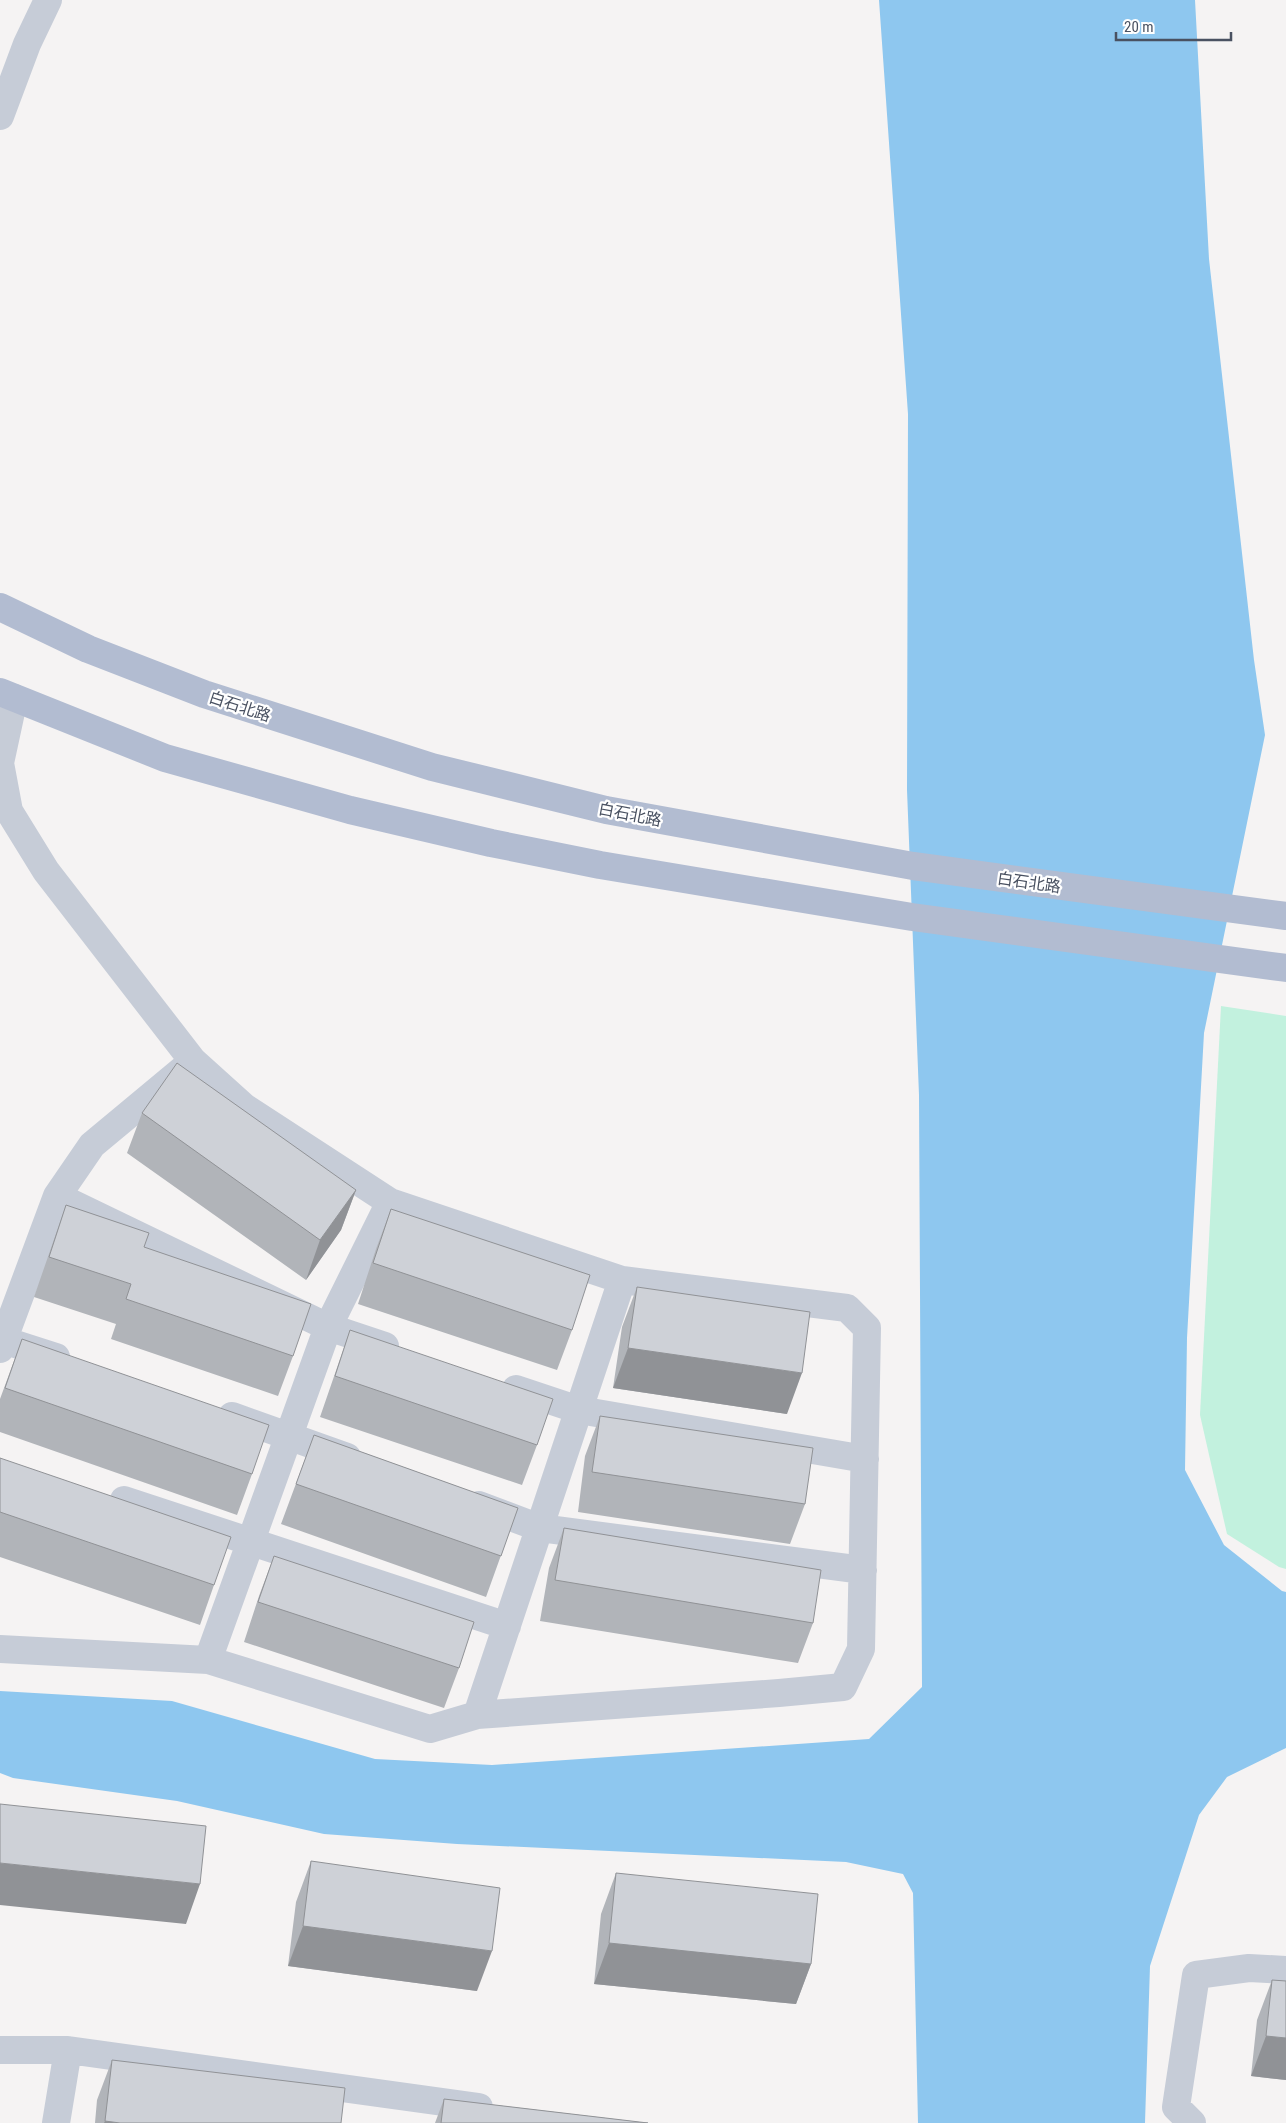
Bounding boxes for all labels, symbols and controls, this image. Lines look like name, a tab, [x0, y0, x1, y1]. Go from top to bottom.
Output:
scale bar	[1116, 10, 1231, 42]
text: 20 m	[1124, 18, 1154, 36]
street label: 白石北路	[206, 688, 273, 725]
street label: 白石北路	[597, 799, 663, 830]
street label: 白石北路	[996, 869, 1062, 896]

